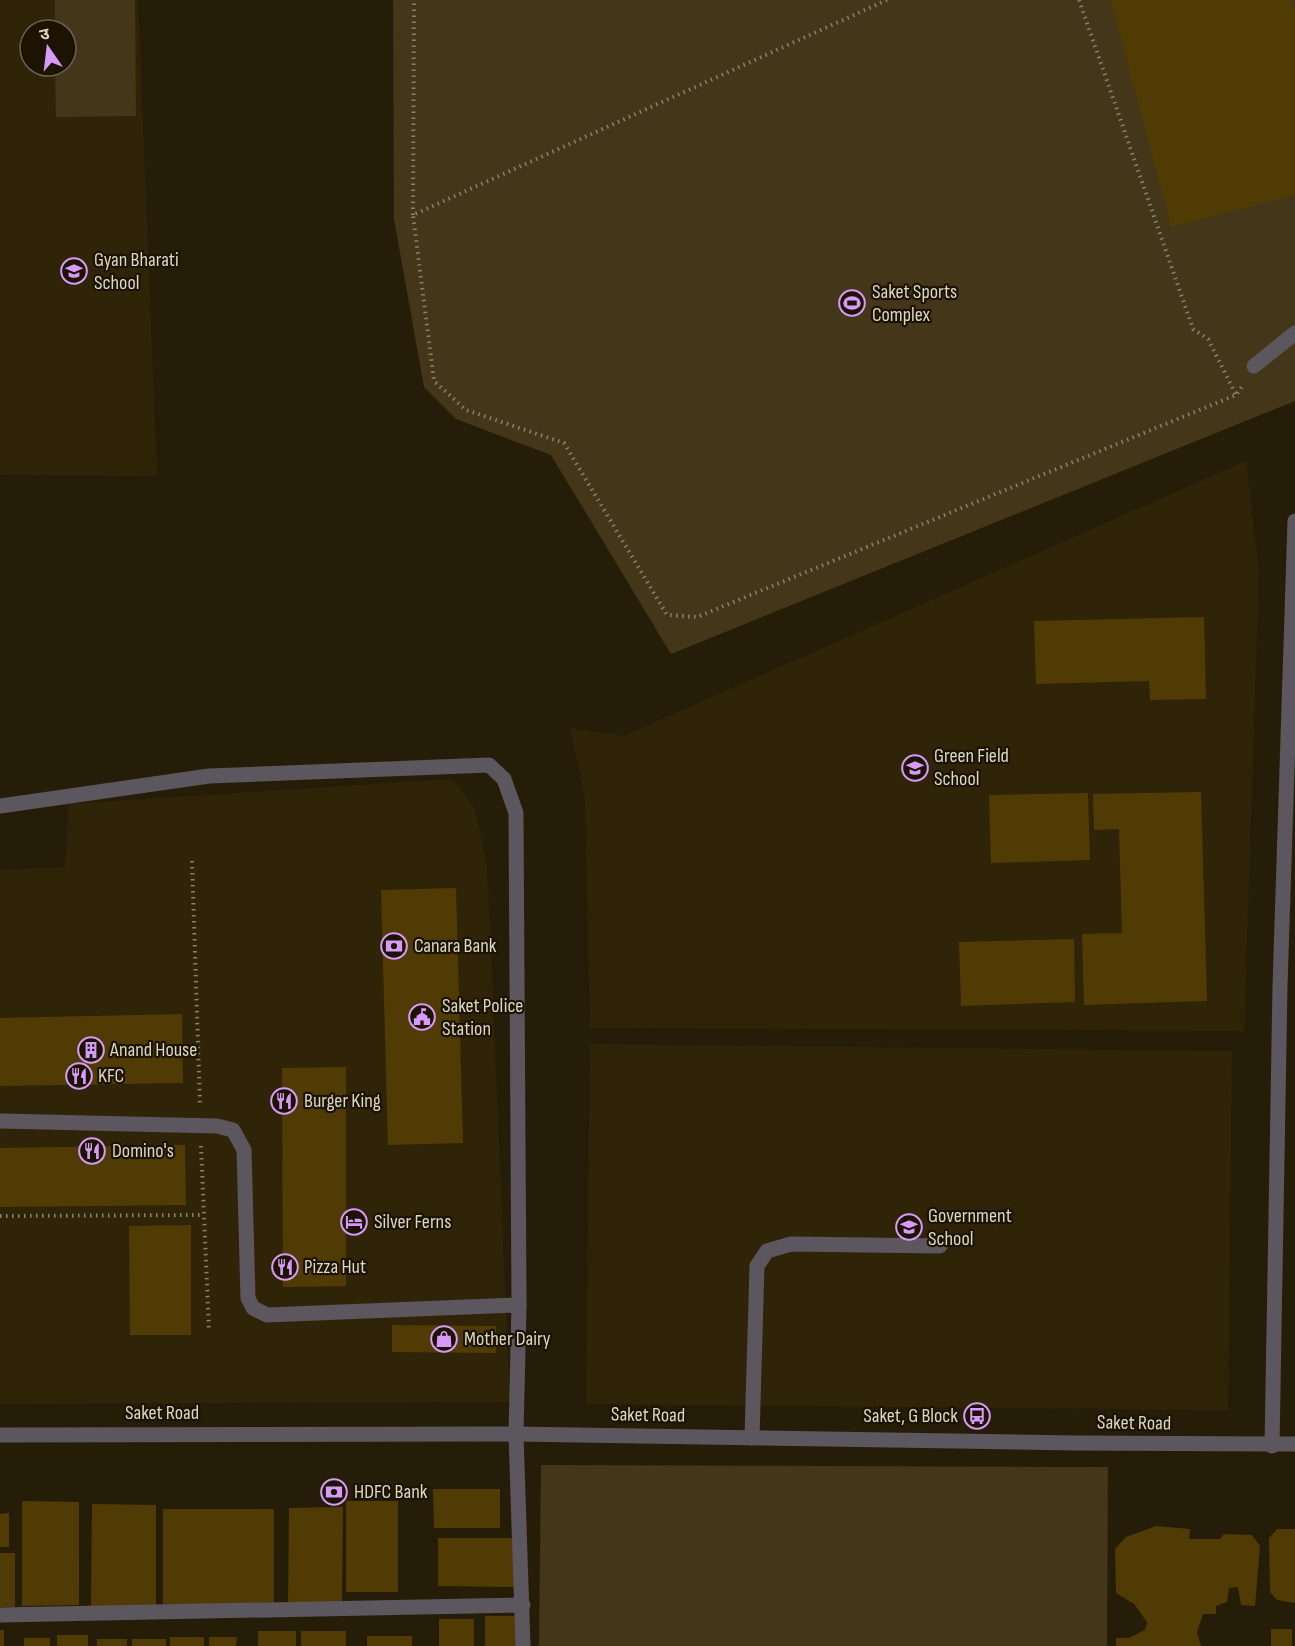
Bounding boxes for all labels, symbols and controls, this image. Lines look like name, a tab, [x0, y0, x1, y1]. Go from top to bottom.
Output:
north arrow	[18, 18, 78, 78]
text: उ	[38, 24, 52, 45]
place label: Gyan Bharati School	[94, 248, 179, 295]
school or university icon: Gyan Bharati School	[59, 256, 89, 286]
place label: Saket Sports Complex	[872, 280, 957, 327]
sports icon: Saket Sports Complex	[837, 288, 867, 318]
place label: Green Field School	[934, 744, 1009, 791]
school or university icon: Green Field School	[900, 753, 930, 783]
bank icon: Canara Bank	[379, 931, 409, 961]
place label: Canara Bank	[414, 934, 497, 958]
place label: Saket Police Station	[442, 994, 523, 1041]
public building icon: Saket Police Station	[407, 1002, 437, 1032]
building icon: Anand House	[76, 1035, 106, 1065]
place label: Anand House	[109, 1038, 197, 1062]
restaurant icon: KFC	[64, 1061, 94, 1091]
place label: KFC	[98, 1064, 124, 1088]
restaurant icon: Burger King	[269, 1086, 299, 1116]
place label: Burger King	[304, 1089, 381, 1113]
restaurant icon: Domino's	[77, 1136, 107, 1166]
place label: Domino's	[112, 1139, 174, 1163]
place label: Government School	[928, 1204, 1012, 1251]
hotel icon: Silver Ferns	[339, 1207, 369, 1237]
place label: Silver Ferns	[374, 1210, 451, 1234]
school or university icon: Government School	[894, 1212, 924, 1242]
restaurant icon: Pizza Hut	[270, 1252, 300, 1282]
place label: Pizza Hut	[304, 1255, 366, 1279]
shop icon: Mother Dairy	[429, 1324, 459, 1354]
place label: Mother Dairy	[464, 1327, 551, 1351]
street label: Saket Road	[125, 1401, 199, 1425]
bus stop icon: Saket, G Block	[962, 1401, 992, 1431]
street label: Saket Road	[611, 1402, 685, 1428]
place label: Saket, G Block	[863, 1404, 958, 1428]
street label: Saket Road	[1097, 1410, 1171, 1436]
bank icon: HDFC Bank	[319, 1477, 349, 1507]
place label: HDFC Bank	[354, 1480, 428, 1504]

